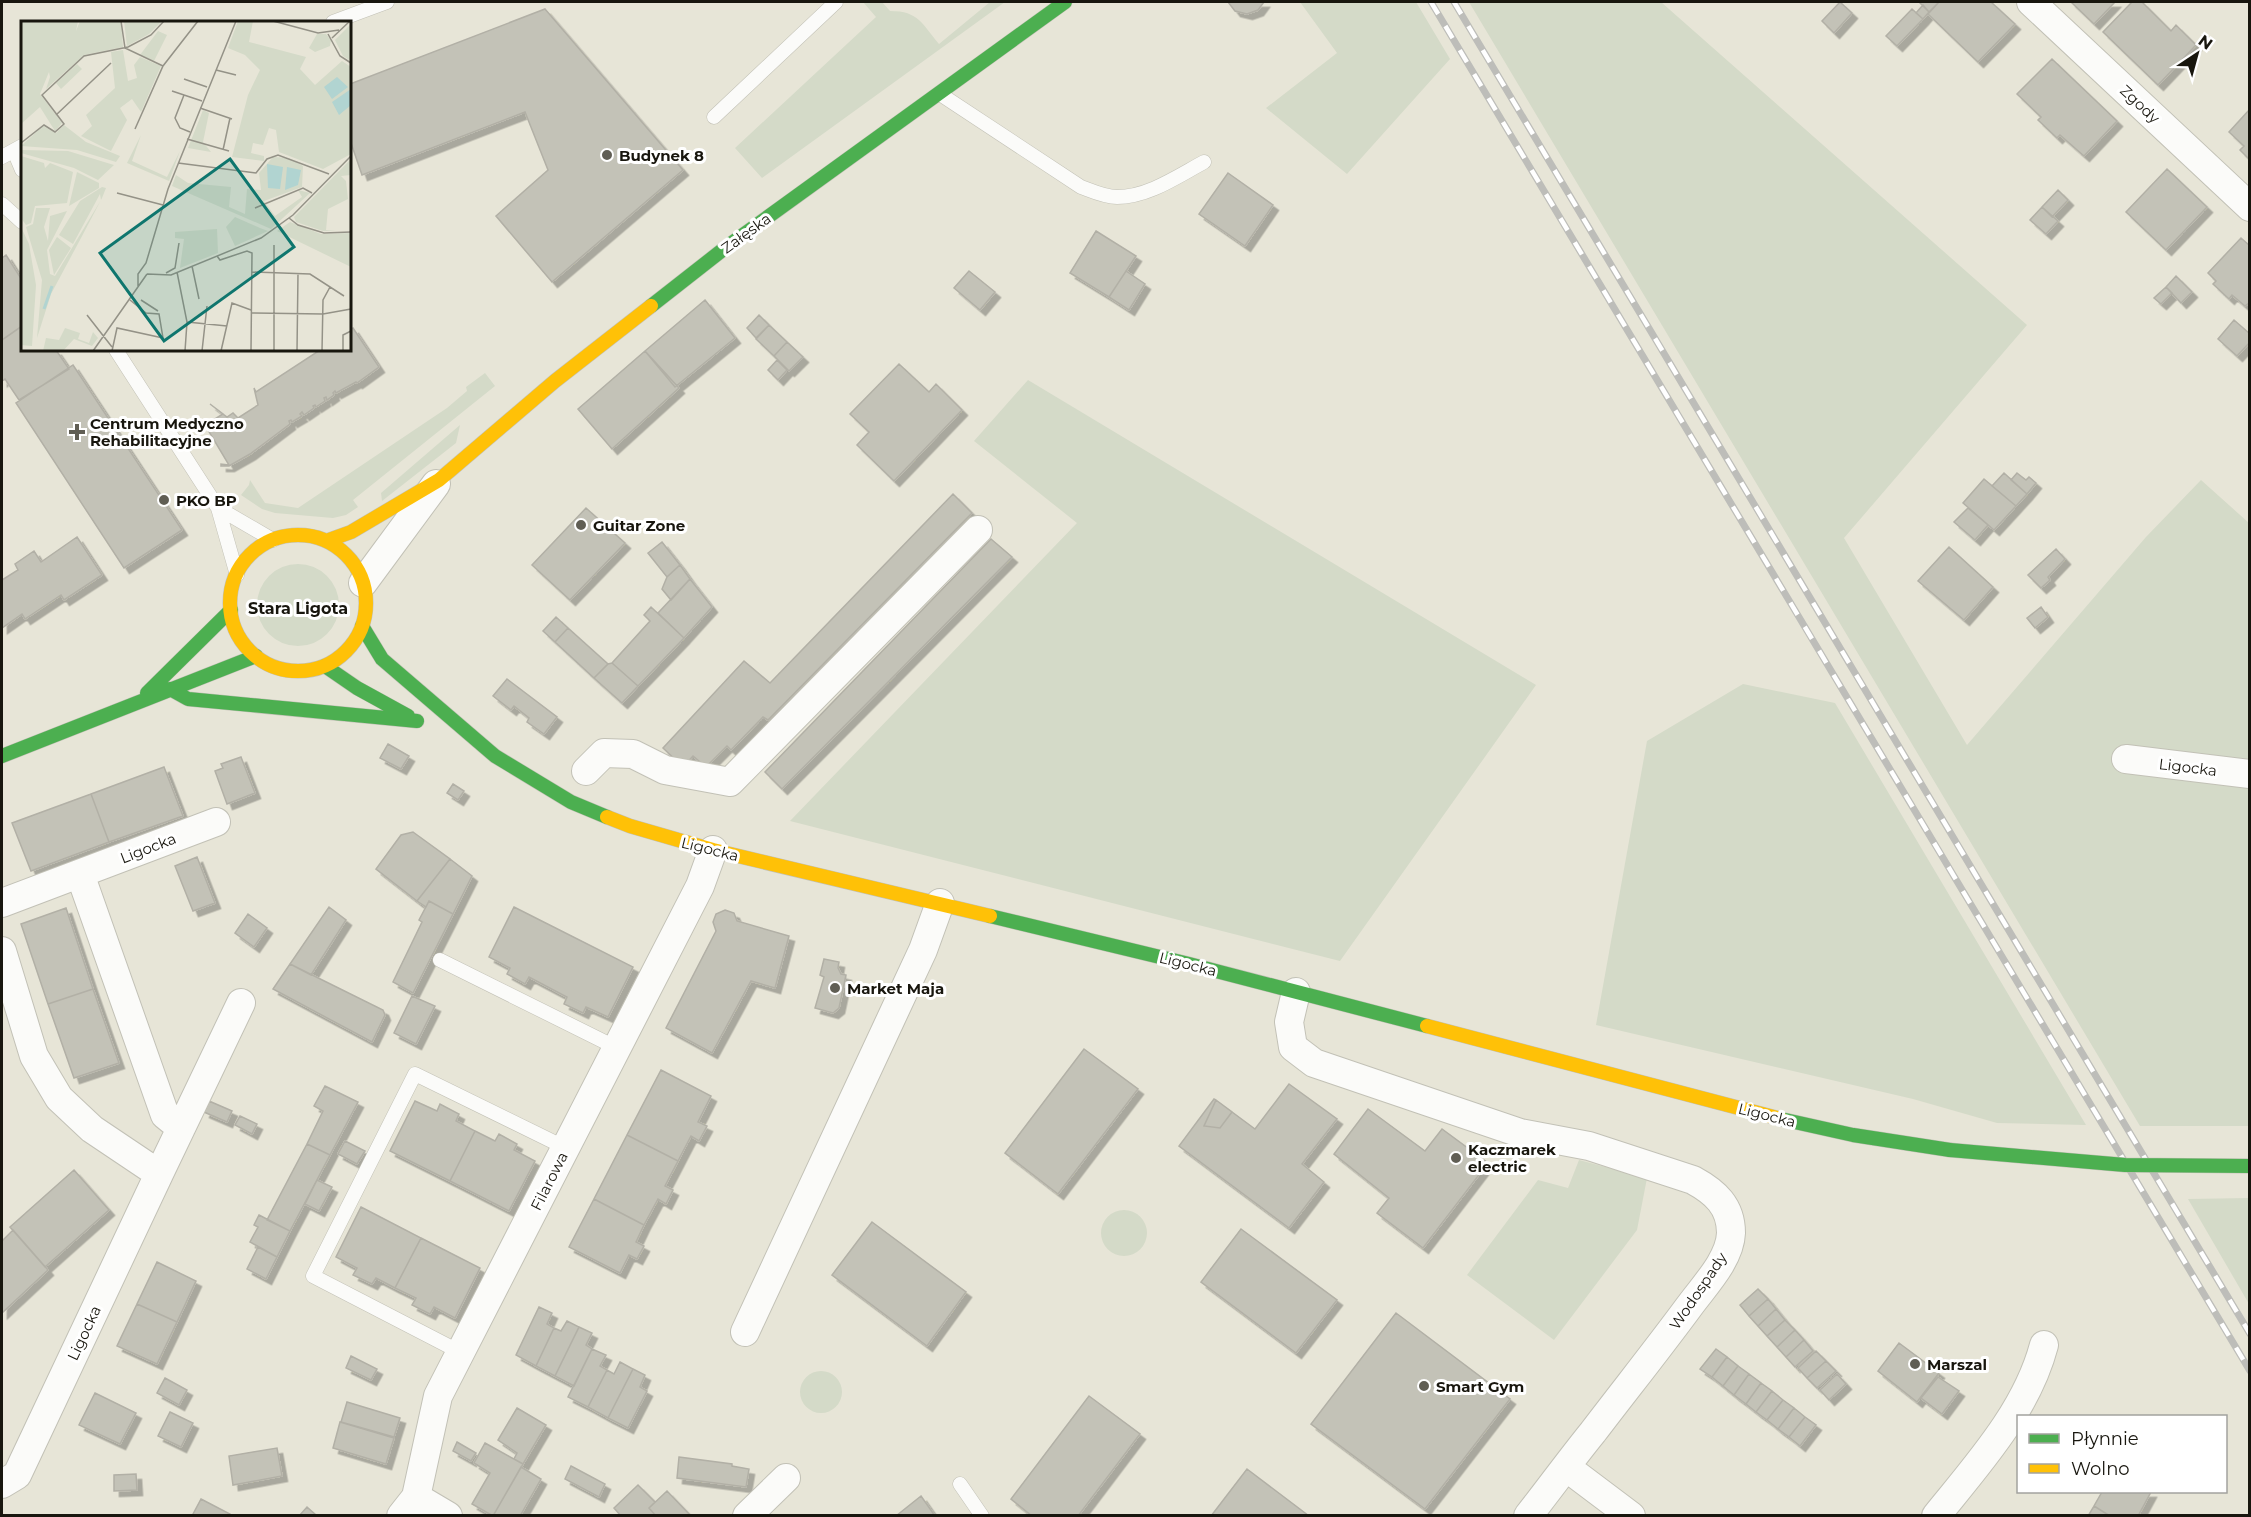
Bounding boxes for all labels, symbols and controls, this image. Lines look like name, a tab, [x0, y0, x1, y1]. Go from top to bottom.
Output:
inset map	[21, 21, 351, 351]
north arrow	[2167, 24, 2227, 84]
text: N	[2195, 31, 2216, 54]
street label: Zgody	[2116, 81, 2164, 128]
place label: Budynek 8	[619, 146, 704, 165]
marker: Budynek 8	[600, 148, 614, 162]
street label: Załęska	[717, 209, 775, 257]
place label: Centrum Medyczno Rehabilitacyjne	[90, 414, 244, 450]
marker: Centrum Medyczno Rehabilitacyjne	[68, 423, 86, 441]
place label: PKO BP	[176, 491, 237, 510]
marker: PKO BP	[157, 493, 171, 507]
place label: Guitar Zone	[593, 516, 685, 535]
marker: Guitar Zone	[574, 518, 588, 532]
district label: Stara Ligota	[248, 599, 348, 618]
street label: Ligocka	[2158, 754, 2218, 780]
street label: Ligocka	[117, 829, 179, 867]
street label: Ligocka	[679, 833, 741, 865]
street label: Ligocka	[1157, 948, 1219, 980]
place label: Market Maja	[847, 979, 944, 998]
marker: Market Maja	[828, 981, 842, 995]
street label: Ligocka	[1736, 1099, 1798, 1131]
place label: Kaczmarek electric	[1468, 1140, 1556, 1176]
street label: Filarowa	[526, 1149, 572, 1213]
marker: Kaczmarek electric	[1449, 1151, 1463, 1165]
street label: Wodospady	[1665, 1248, 1731, 1333]
street label: Ligocka	[63, 1302, 105, 1364]
place label: Marszal	[1927, 1355, 1987, 1374]
marker: Marszal	[1908, 1357, 1922, 1371]
place label: Smart Gym	[1436, 1377, 1524, 1396]
marker: Smart Gym	[1417, 1379, 1431, 1393]
legend	[2017, 1415, 2227, 1493]
text: Płynnie	[2071, 1428, 2139, 1450]
text: Wolno	[2071, 1458, 2130, 1480]

